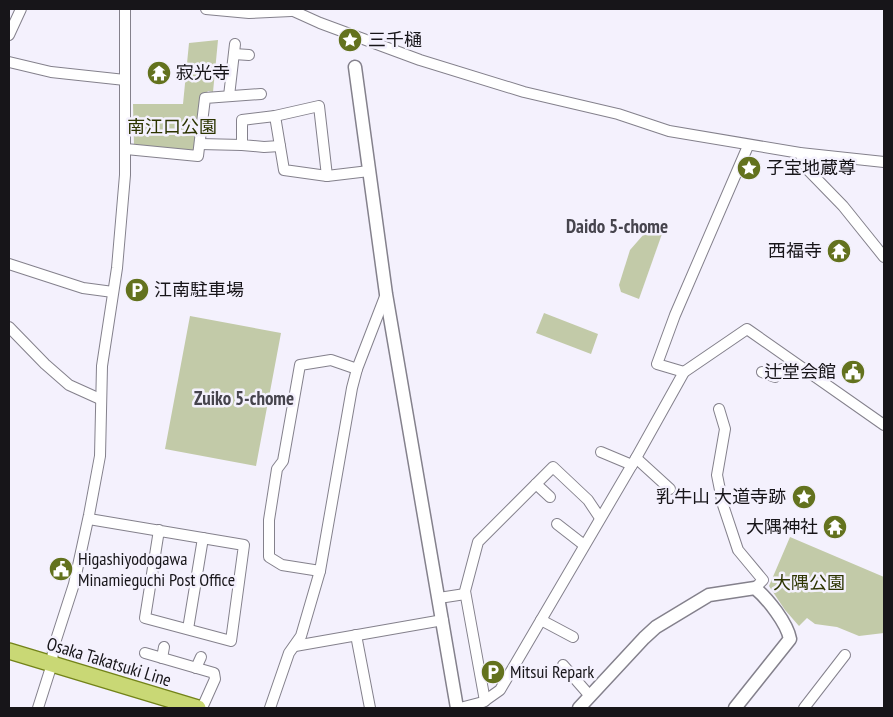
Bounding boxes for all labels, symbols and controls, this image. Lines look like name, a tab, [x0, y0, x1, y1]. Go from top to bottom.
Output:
place icon: 三千樋	[337, 27, 363, 53]
place label: 三千樋	[368, 28, 422, 51]
temple icon: 寂光寺	[146, 60, 172, 86]
place label: 寂光寺	[176, 61, 230, 84]
park label: 南江口公園	[127, 115, 217, 138]
place icon: 子宝地蔵尊	[736, 155, 762, 181]
place label: 子宝地蔵尊	[766, 156, 856, 179]
district label: Daido 5-chome	[566, 214, 668, 238]
temple icon: 西福寺	[826, 238, 852, 264]
place label: 西福寺	[768, 239, 822, 262]
parking icon: 江南駐車場	[124, 277, 150, 303]
place label: 江南駐車場	[154, 278, 244, 301]
public building icon: 辻堂会館	[840, 359, 866, 385]
place label: 辻堂会館	[764, 360, 836, 383]
district label: Zuiko 5-chome	[194, 386, 294, 410]
place icon: 乳牛山 大道寺跡	[791, 484, 817, 510]
place label: 乳牛山 大道寺跡	[656, 485, 786, 508]
temple icon: 大隅神社	[822, 514, 848, 540]
place label: 大隅神社	[746, 515, 818, 538]
place label: Higashiyodogawa Minamieguchi Post Office	[78, 547, 235, 591]
public building icon: Higashiyodogawa Minamieguchi Post Office	[48, 556, 74, 582]
park label: 大隅公園	[773, 571, 845, 594]
street label: Osaka Takatsuki Line	[44, 632, 174, 691]
parking icon: Mitsui Repark	[480, 659, 506, 685]
place label: Mitsui Repark	[510, 660, 594, 683]

